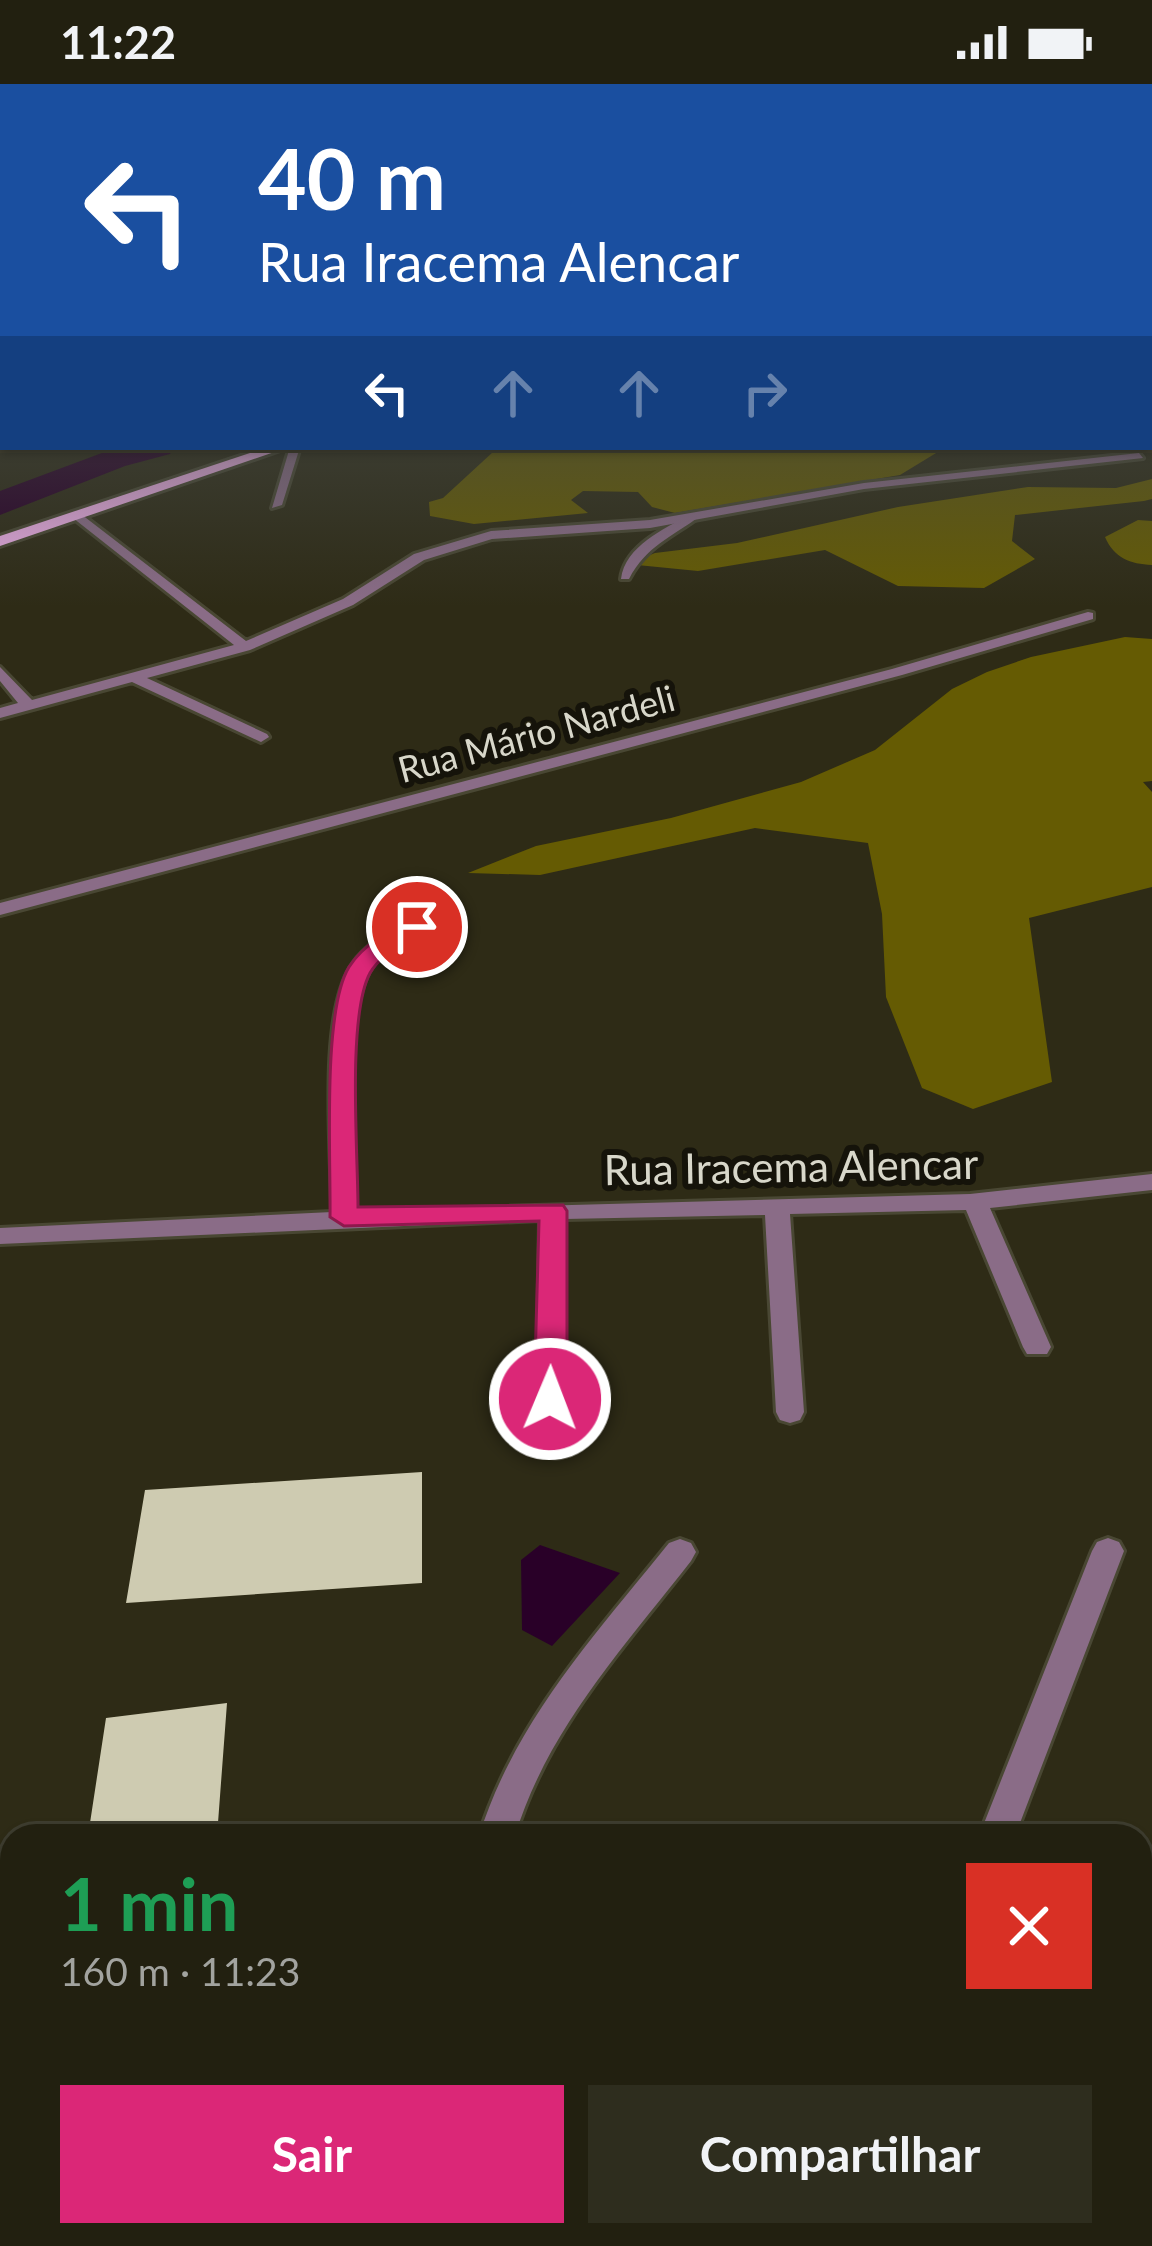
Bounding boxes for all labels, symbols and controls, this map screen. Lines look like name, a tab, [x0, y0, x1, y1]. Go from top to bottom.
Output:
text: 11:22	[60, 15, 176, 69]
text: 40 m	[258, 127, 446, 228]
icon: left	[60, 132, 216, 288]
text: Rua Iracema Alencar	[258, 229, 739, 294]
icon: left	[354, 360, 420, 426]
icon: ahead	[480, 360, 546, 426]
icon: ahead	[606, 360, 672, 426]
icon: right	[732, 360, 798, 426]
street label: Rua Mário Nardeli	[393, 675, 679, 791]
pin	[366, 876, 468, 978]
icon: arrive	[384, 894, 450, 960]
street label: Rua Iracema Alencar	[603, 1138, 979, 1194]
position arrow	[487, 1336, 613, 1462]
text: 1 min	[60, 1860, 238, 1946]
button: close	[966, 1863, 1092, 1989]
text: 160 m · 11:23	[60, 1948, 300, 1994]
button: Sair	[60, 2085, 564, 2223]
button: Compartilhar	[588, 2085, 1092, 2223]

